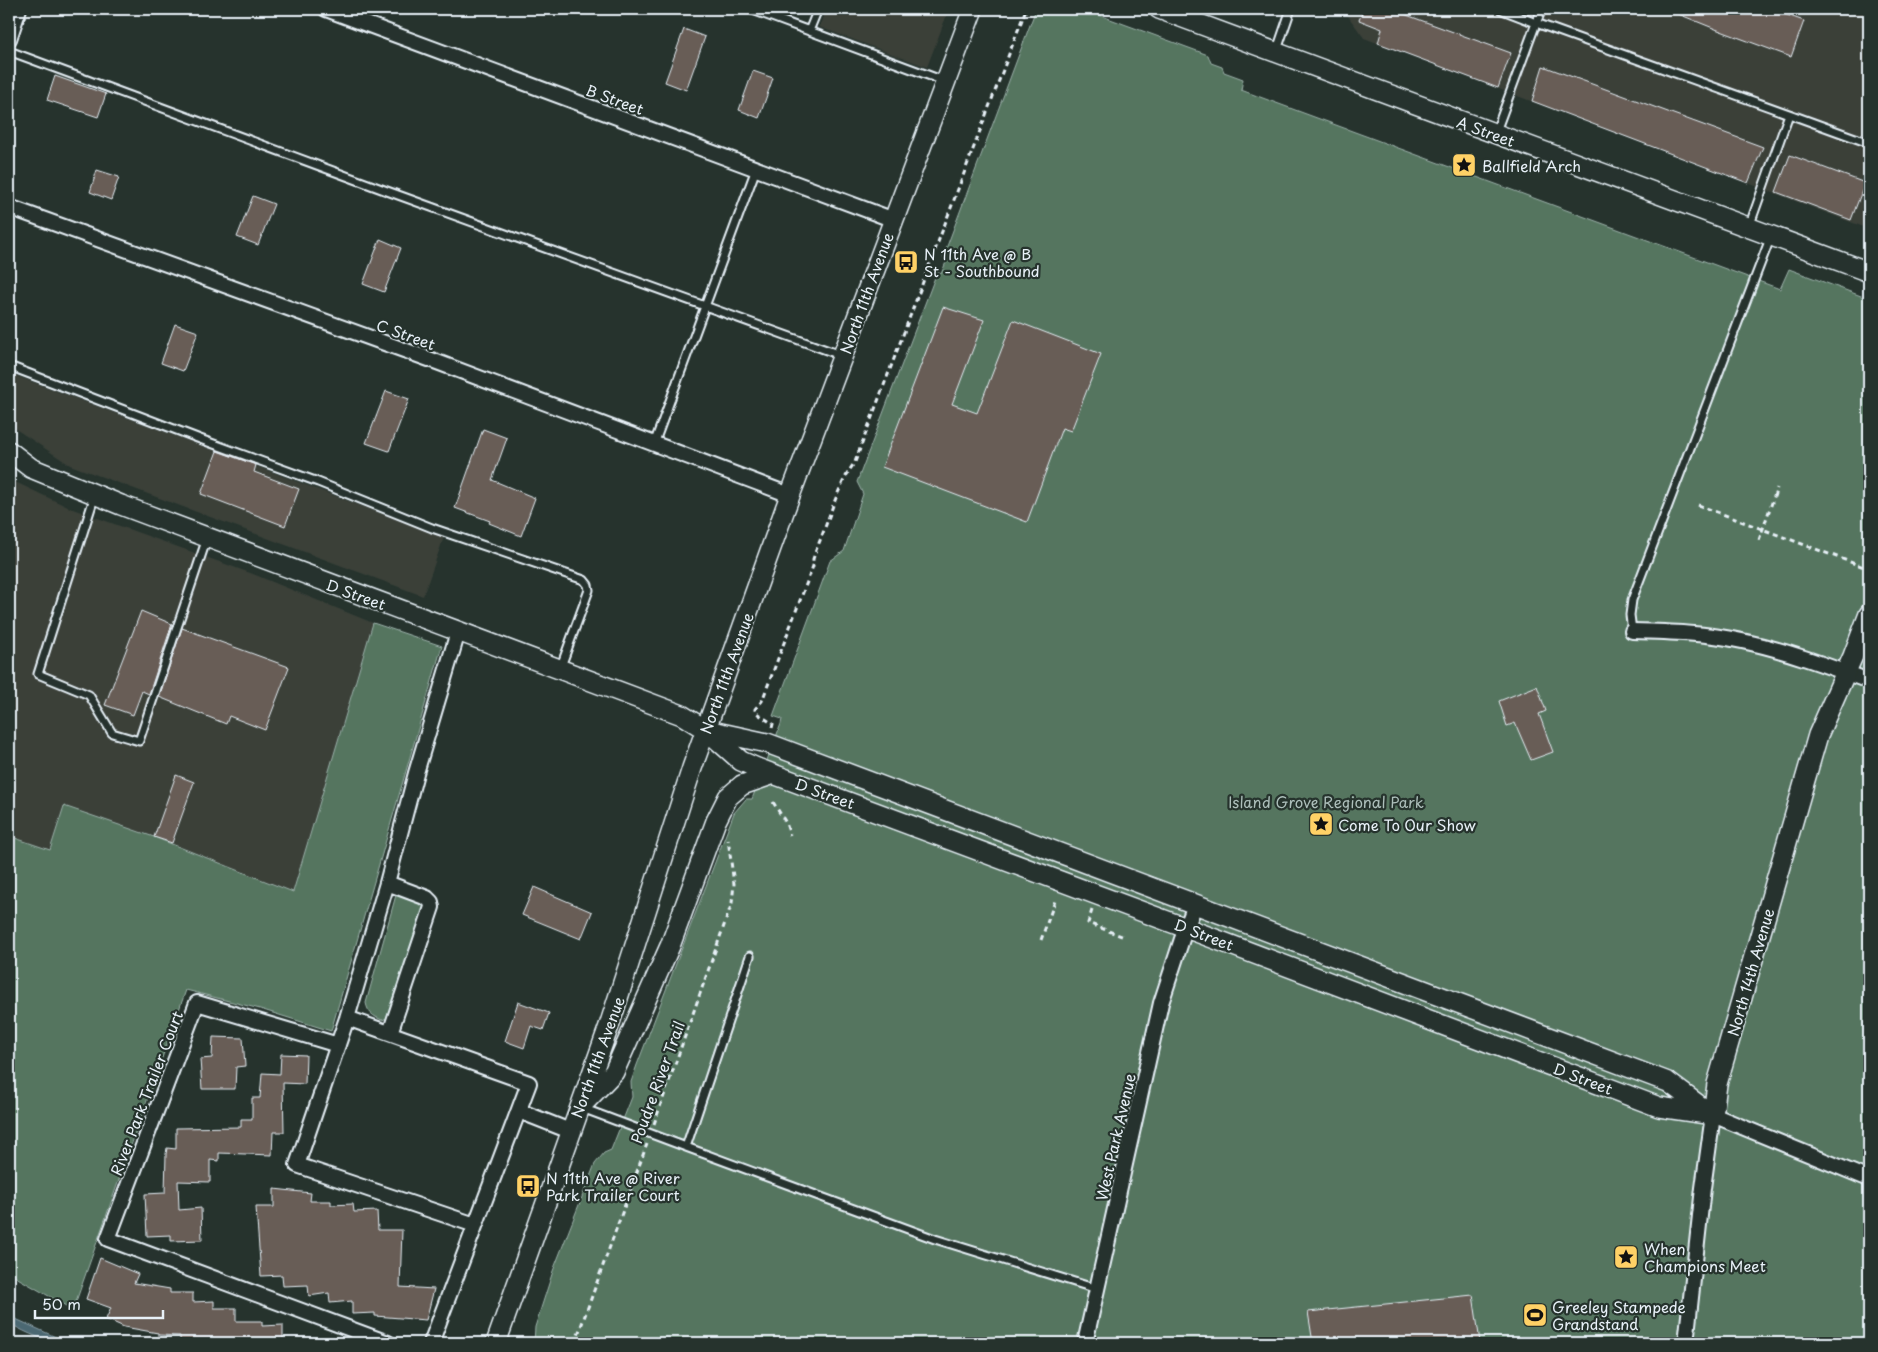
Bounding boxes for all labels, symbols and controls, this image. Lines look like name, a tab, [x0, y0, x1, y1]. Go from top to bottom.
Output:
street label: B Street	[583, 78, 647, 120]
street label: A Street	[1454, 110, 1518, 152]
place icon: Ballfield Arch	[1451, 152, 1477, 178]
place label: Ballfield Arch	[1482, 154, 1581, 177]
street label: North 11th Avenue	[833, 229, 899, 357]
place label: N 11th Ave @ B St - Southbound	[924, 242, 1040, 282]
bus stop icon: N 11th Ave @ B St - Southbound	[893, 249, 919, 275]
street label: C Street	[373, 313, 439, 355]
street label: D Street	[323, 573, 389, 615]
street label: North 11th Avenue	[693, 609, 759, 737]
street label: D Street	[792, 772, 858, 814]
park label: Island Grove Regional Park	[1228, 790, 1424, 813]
place icon: Come To Our Show	[1308, 811, 1334, 837]
place label: Come To Our Show	[1338, 813, 1477, 836]
street label: North 14th Avenue	[1721, 905, 1779, 1039]
street label: D Street	[1171, 912, 1237, 956]
street label: North 11th Avenue	[564, 993, 630, 1121]
street label: River Park Trailer Court	[104, 1007, 188, 1179]
street label: Poudre River Trail	[624, 1018, 690, 1146]
street label: D Street	[1550, 1056, 1616, 1100]
street label: West Park Avenue	[1089, 1071, 1141, 1203]
place label: N 11th Ave @ River Park Trailer Court	[546, 1166, 680, 1206]
bus stop icon: N 11th Ave @ River Park Trailer Court	[515, 1173, 541, 1199]
place label: When Champions Meet	[1644, 1237, 1766, 1277]
place icon: When Champions Meet	[1613, 1244, 1639, 1270]
scale bar	[35, 1287, 162, 1319]
text: 50 m	[42, 1292, 81, 1315]
place label: Greeley Stampede Grandstand	[1552, 1295, 1686, 1335]
sports icon: Greeley Stampede Grandstand	[1522, 1302, 1548, 1328]

